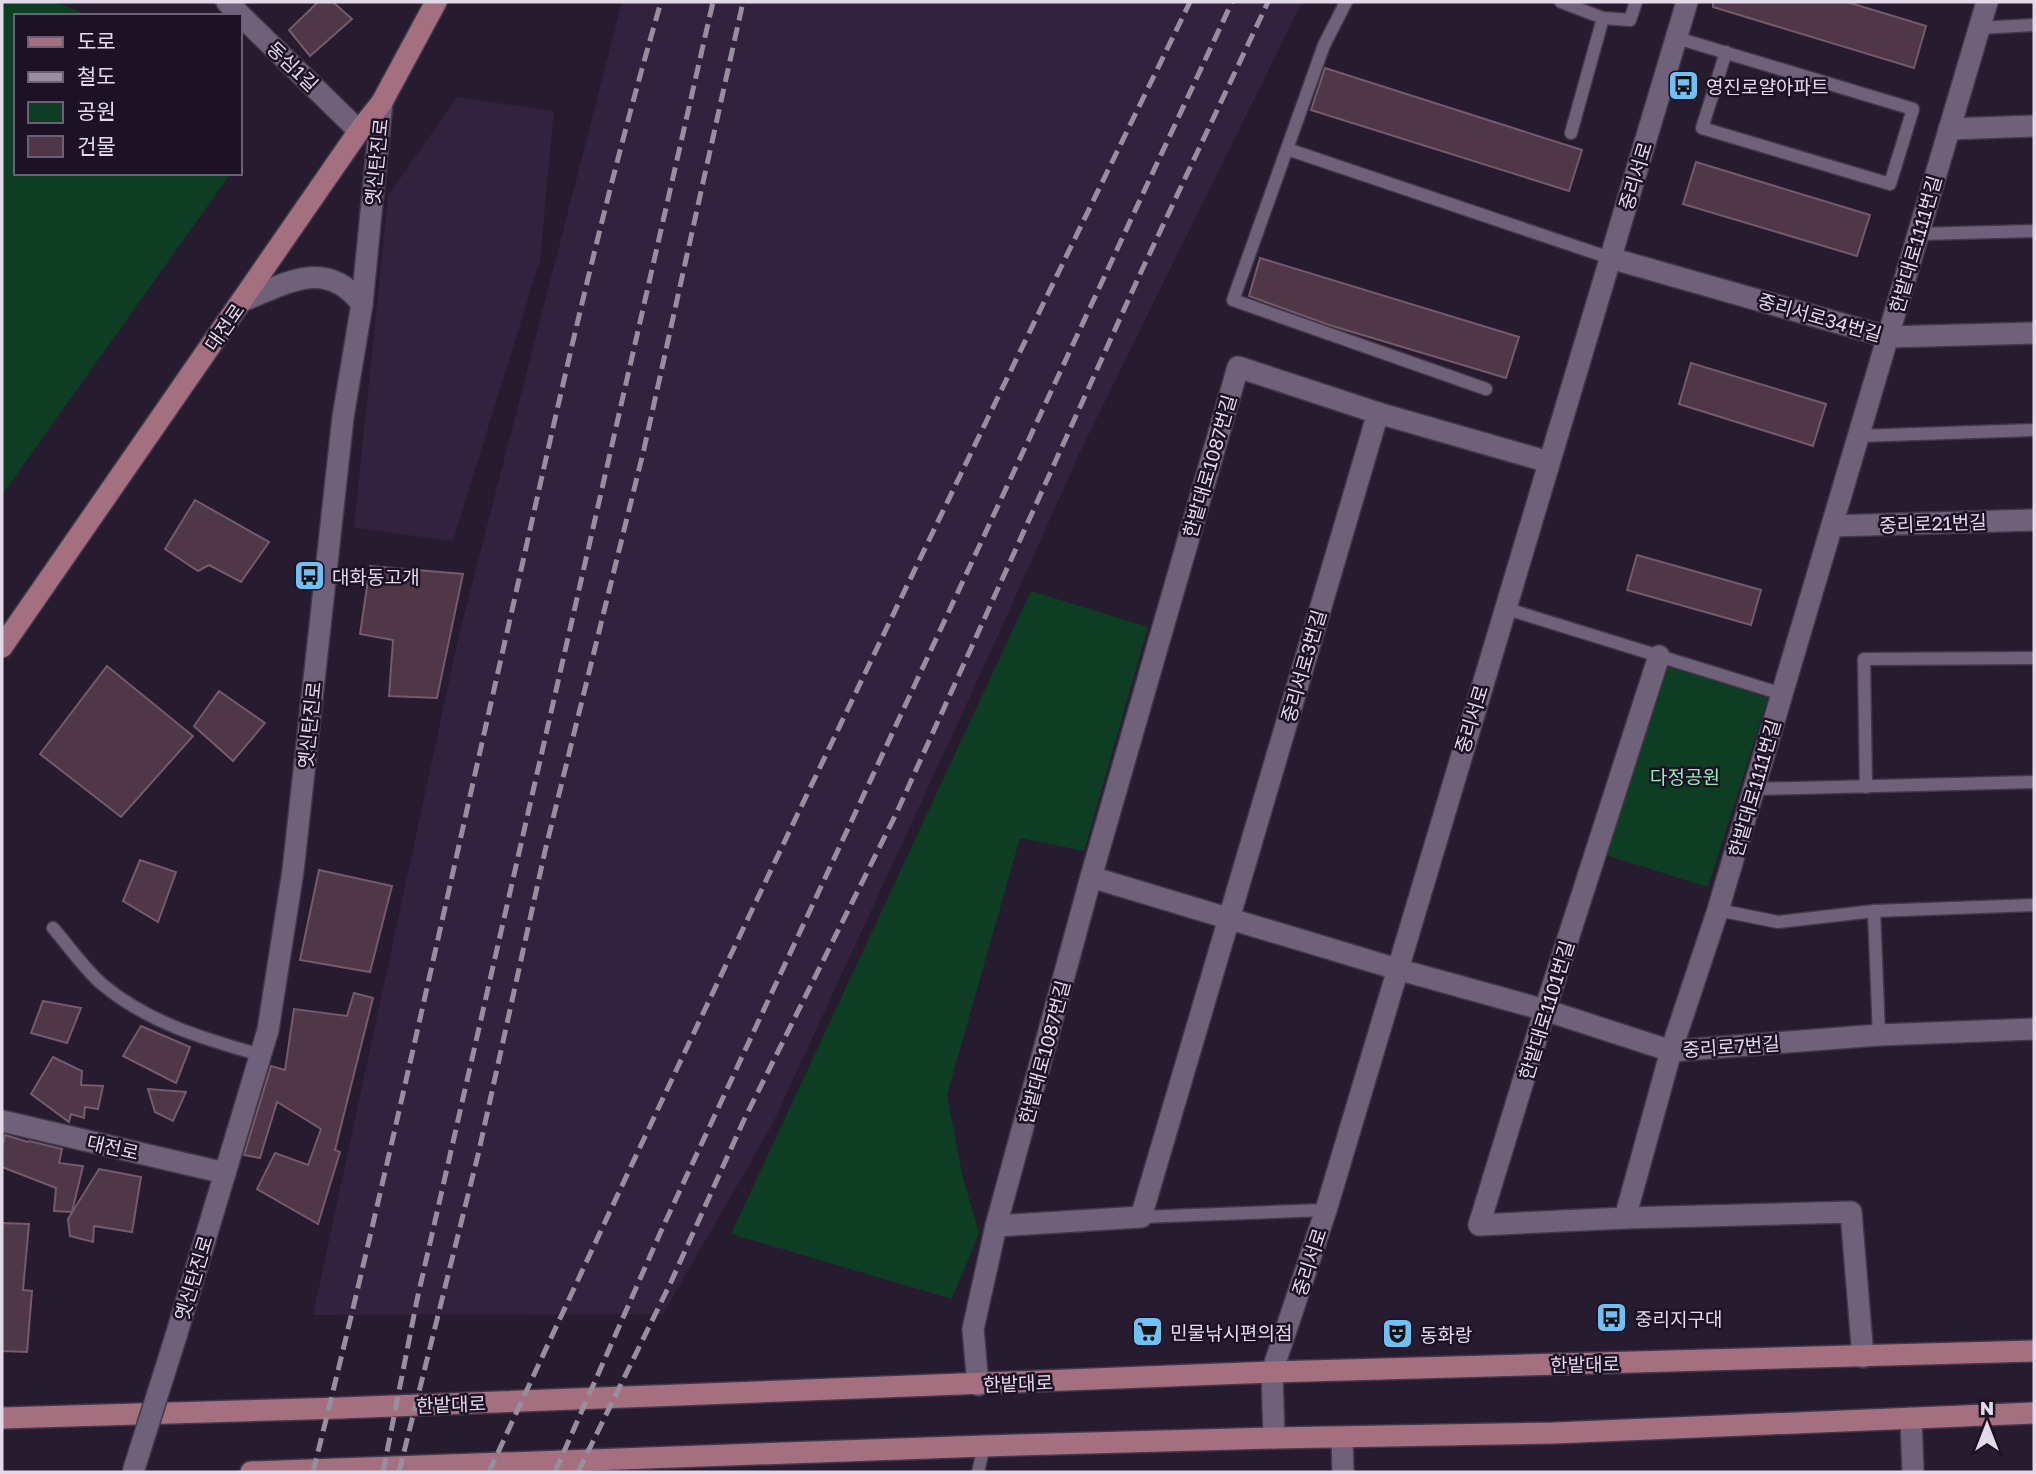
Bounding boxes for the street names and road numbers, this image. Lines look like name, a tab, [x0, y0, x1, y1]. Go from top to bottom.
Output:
street label: 동심1길	[263, 36, 323, 96]
street label: 옛신탄진로	[360, 117, 392, 207]
street label: 중리서로	[1614, 139, 1656, 213]
street label: 한밭대로1111번길	[1884, 173, 1946, 315]
street label: 중리서로34번길	[1756, 288, 1884, 346]
street label: 대전로	[200, 299, 248, 355]
street label: 한밭대로1087번길	[1178, 392, 1240, 540]
street label: 중리로21번길	[1879, 510, 1987, 536]
street label: 중리서로3번길	[1276, 607, 1330, 725]
street label: 옛신탄진로	[293, 680, 325, 770]
street label: 중리서로	[1450, 682, 1492, 756]
street label: 한밭대로1111번길	[1723, 717, 1785, 859]
street label: 한밭대로1101번길	[1514, 938, 1578, 1082]
street label: 한밭대로1087번길	[1014, 978, 1074, 1126]
street label: 중리로7번길	[1682, 1031, 1780, 1061]
street label: 대전로	[85, 1130, 141, 1164]
street label: 중리서로	[1287, 1225, 1331, 1299]
street label: 옛신탄진로	[169, 1233, 217, 1323]
street label: 한밭대로	[1550, 1352, 1620, 1376]
street label: 한밭대로	[983, 1370, 1053, 1396]
street label: 한밭대로	[416, 1391, 486, 1417]

